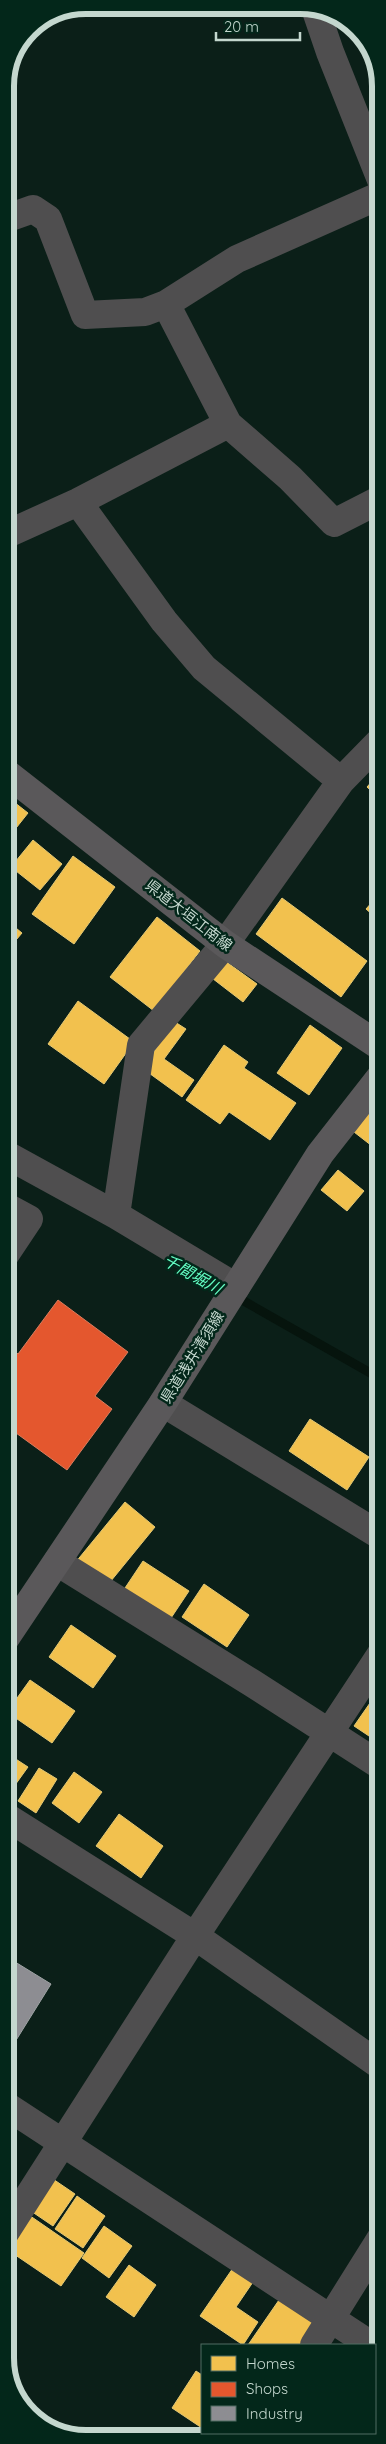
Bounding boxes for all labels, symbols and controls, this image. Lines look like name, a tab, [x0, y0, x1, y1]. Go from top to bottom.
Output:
scale bar	[216, 10, 300, 42]
text: 20 m	[224, 17, 259, 36]
street label: 県道大垣江南線	[142, 875, 236, 955]
water label: 千間堀川	[160, 1250, 228, 1299]
street label: 県道浅井清須線	[156, 1307, 228, 1407]
legend	[201, 2344, 376, 2434]
text: Homes	[246, 2354, 295, 2373]
text: Shops	[246, 2379, 288, 2398]
text: Industry	[246, 2404, 303, 2423]

